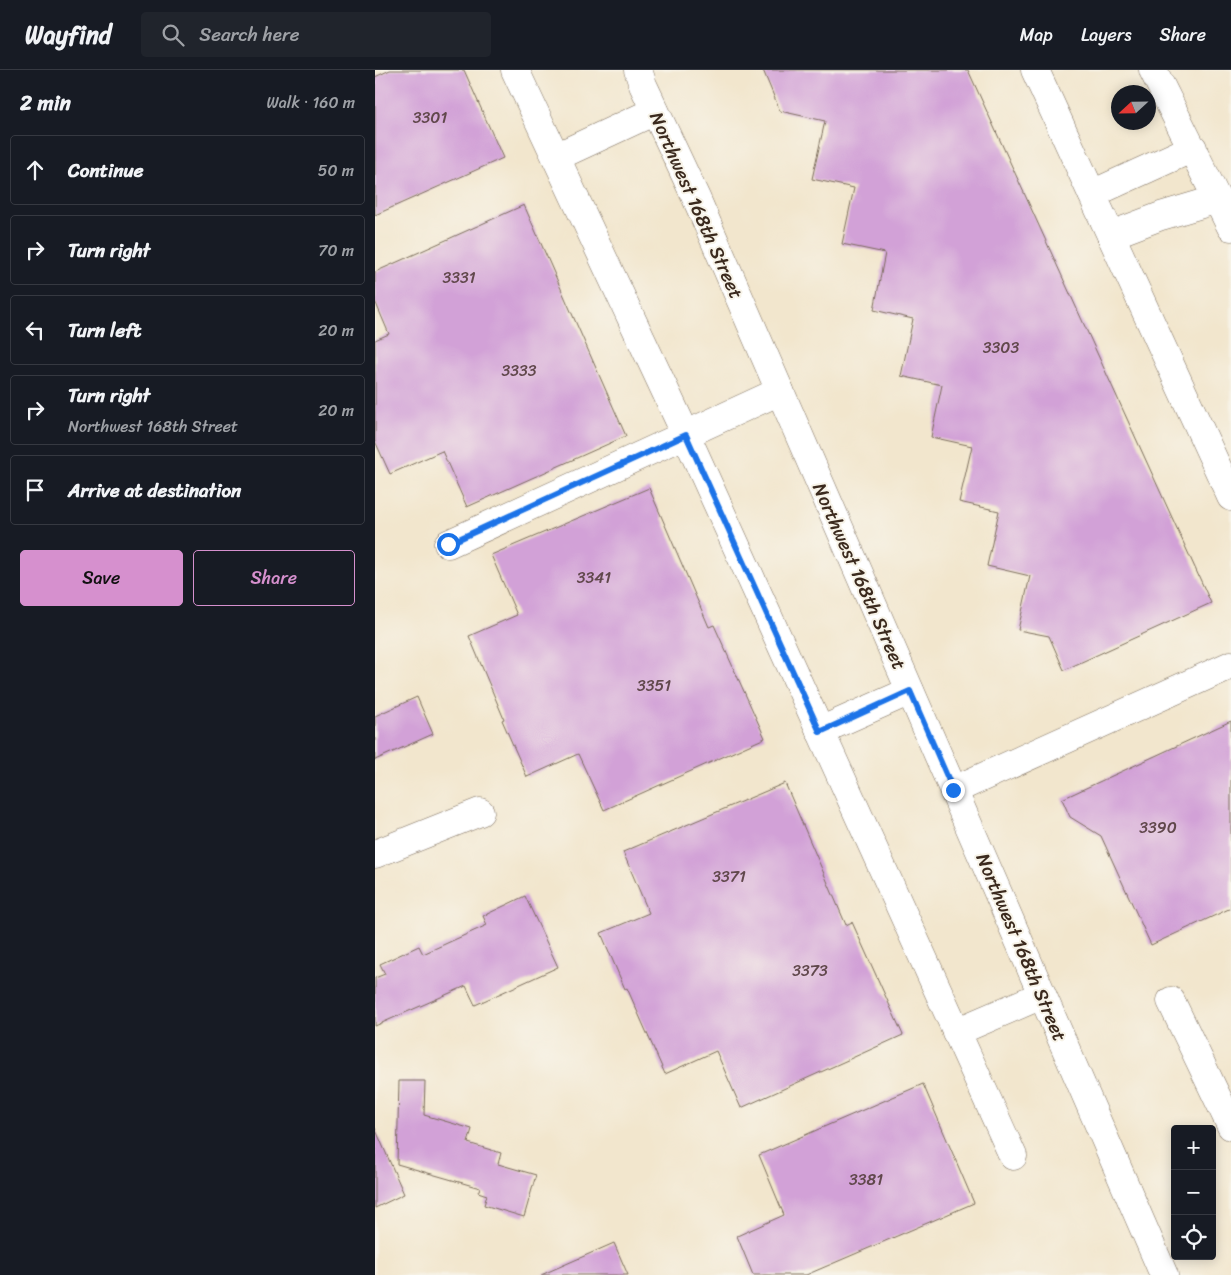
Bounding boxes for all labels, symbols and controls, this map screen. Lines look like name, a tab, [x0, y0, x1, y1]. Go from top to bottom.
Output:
search box	[141, 12, 491, 57]
text: Wayfind	[25, 14, 111, 56]
text: Search here	[199, 18, 299, 51]
text: Map	[1020, 19, 1053, 51]
text: Layers	[1081, 19, 1132, 51]
text: Share	[1160, 19, 1206, 51]
icon: search	[159, 21, 187, 49]
text: 2 min	[20, 84, 71, 122]
north arrow	[1111, 85, 1156, 130]
text: Walk · 160 m	[266, 88, 355, 117]
house number: 3301	[413, 103, 447, 132]
street label: Northwest 168th Street	[640, 106, 753, 304]
text: Continue	[68, 154, 144, 187]
icon: ahead	[21, 156, 49, 184]
text: 50 m	[318, 156, 354, 185]
text: Turn right	[68, 234, 150, 267]
icon: right	[21, 236, 49, 264]
text: 70 m	[318, 236, 354, 265]
house number: 3331	[442, 263, 476, 292]
text: Turn left	[68, 314, 141, 347]
icon: left	[21, 316, 49, 344]
text: 20 m	[318, 316, 354, 345]
house number: 3303	[983, 333, 1019, 362]
house number: 3333	[501, 356, 537, 385]
text: Turn right	[68, 379, 150, 412]
icon: right	[21, 396, 49, 424]
text: 20 m	[318, 396, 354, 425]
text: Northwest 168th Street	[68, 412, 238, 441]
text: Arrive at destination	[68, 474, 241, 507]
icon: arrive	[21, 476, 49, 504]
street label: Northwest 168th Street	[803, 477, 916, 675]
route start	[437, 533, 460, 556]
button: Save	[20, 550, 183, 606]
button: Share	[193, 550, 355, 606]
house number: 3341	[577, 563, 611, 592]
house number: 3351	[637, 671, 671, 700]
route end	[942, 779, 965, 802]
house number: 3390	[1139, 813, 1177, 842]
street label: Northwest 168th Street	[967, 848, 1076, 1047]
house number: 3371	[712, 862, 746, 891]
house number: 3373	[792, 956, 828, 985]
map controls	[1171, 1125, 1216, 1260]
button: +	[1171, 1125, 1216, 1170]
house number: 3381	[849, 1165, 883, 1194]
button: −	[1171, 1170, 1216, 1215]
button: locate	[1171, 1215, 1216, 1260]

